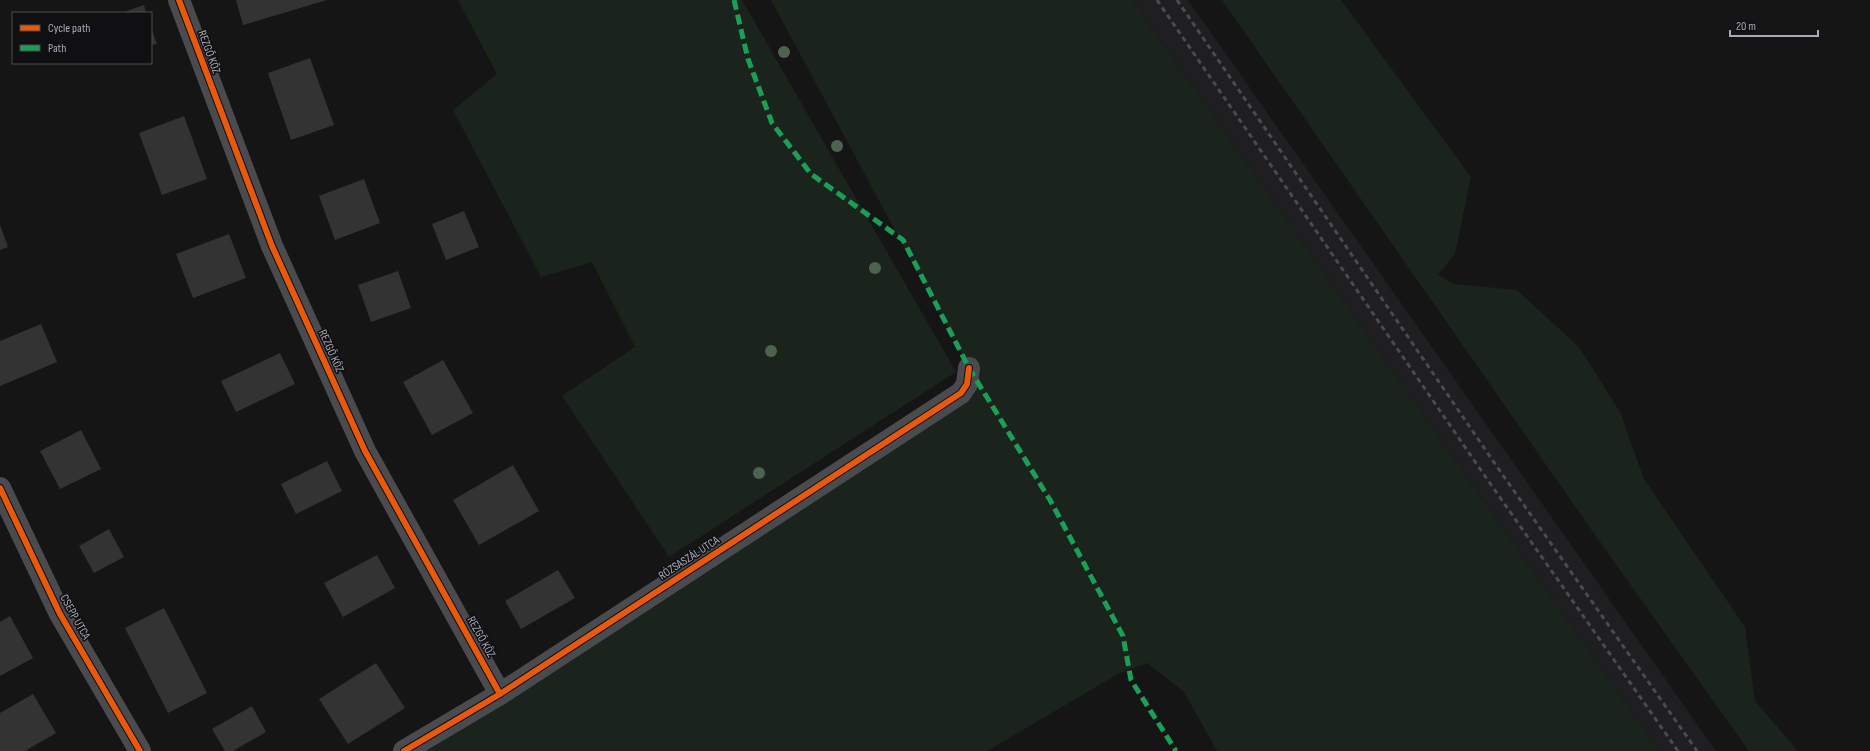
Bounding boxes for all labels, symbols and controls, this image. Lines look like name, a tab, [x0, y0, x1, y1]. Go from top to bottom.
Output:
legend	[12, 12, 152, 64]
scale bar	[1730, 12, 1818, 38]
text: 20 m	[1736, 19, 1756, 34]
text: Cycle path	[48, 21, 90, 36]
street label: REZGŐ KÖZ	[194, 28, 224, 76]
text: Path	[48, 41, 66, 56]
street label: REZGŐ KÖZ	[315, 327, 347, 375]
street label: RÓZSASZÁL UTCA	[656, 532, 723, 583]
street label: CSEPP UTCA	[56, 592, 94, 643]
street label: REZGŐ KÖZ	[463, 614, 499, 660]

